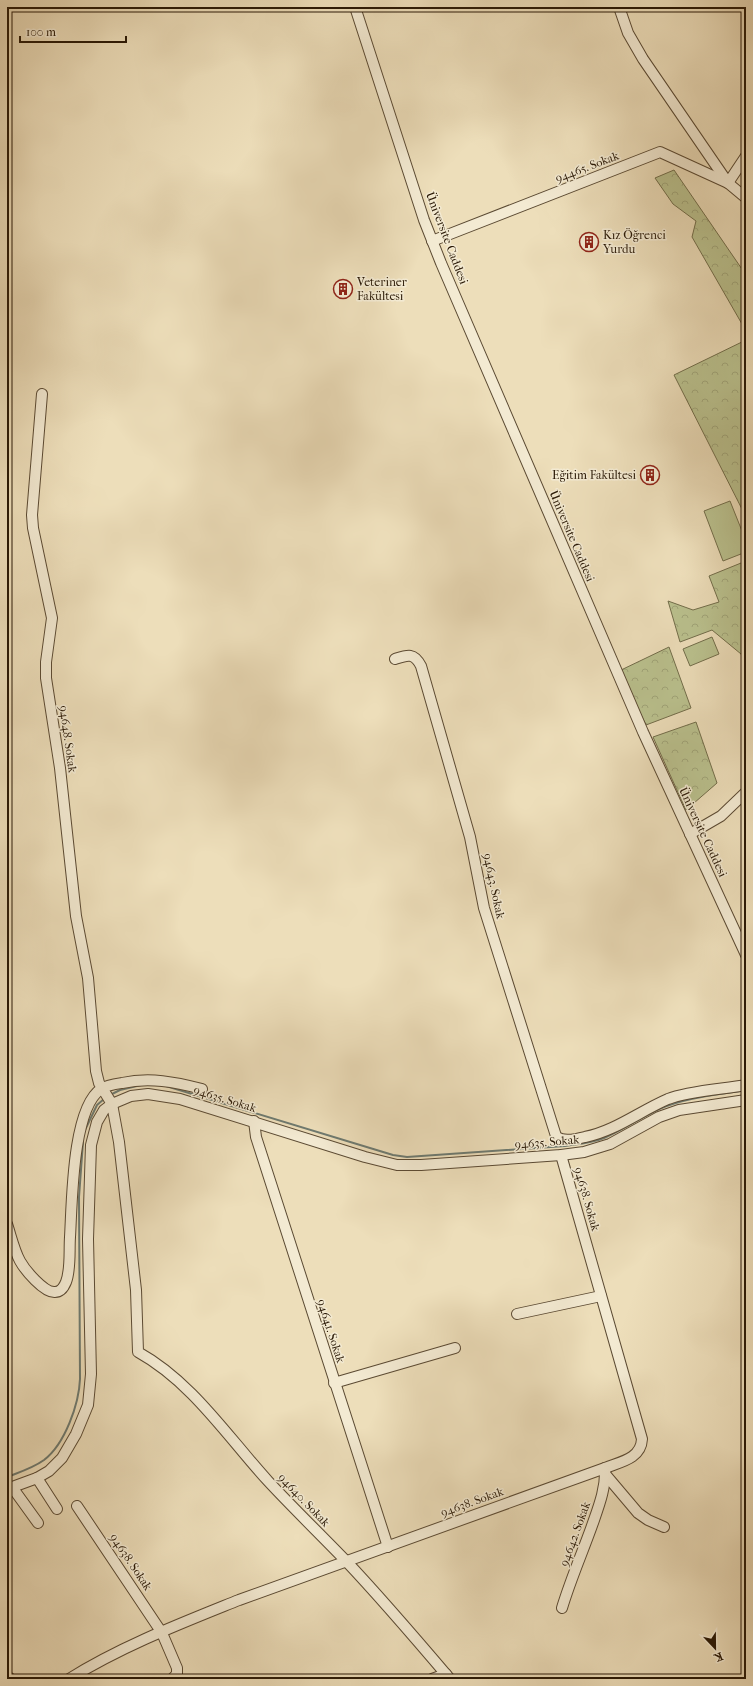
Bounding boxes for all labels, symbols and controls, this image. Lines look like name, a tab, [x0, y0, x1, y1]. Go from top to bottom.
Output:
scale bar	[20, 18, 126, 44]
text: 100 m	[26, 25, 56, 39]
street label: 94465. Sokak	[553, 148, 622, 186]
street label: Üniversite Caddesi	[423, 190, 472, 287]
place label: Kız Öğrenci Yurdu	[602, 227, 666, 256]
building icon: Kız Öğrenci Yurdu	[578, 231, 600, 253]
place label: Veteriner Fakültesi	[356, 275, 408, 303]
building icon: Veteriner Fakültesi	[332, 278, 354, 300]
building icon: Eğitim Fakültesi	[639, 464, 661, 486]
place label: Eğitim Fakültesi	[552, 468, 636, 482]
street label: Üniversite Caddesi	[546, 488, 599, 584]
street label: 94648. Sokak	[56, 704, 80, 774]
street label: Üniversite Caddesi	[676, 784, 731, 880]
street label: 94643. Sokak	[480, 852, 508, 921]
street label: 94635. Sokak	[192, 1083, 259, 1115]
street label: 94635. Sokak	[514, 1132, 581, 1152]
street label: 94638. Sokak	[571, 1165, 603, 1233]
street label: 94641. Sokak	[314, 1297, 348, 1365]
street label: 94640. Sokak	[275, 1471, 333, 1530]
street label: 94638. Sokak	[439, 1484, 506, 1520]
street label: 94642. Sokak	[557, 1499, 593, 1568]
street label: 94638. Sokak	[107, 1531, 156, 1594]
north arrow	[695, 1628, 735, 1668]
text: K	[711, 1649, 725, 1665]

